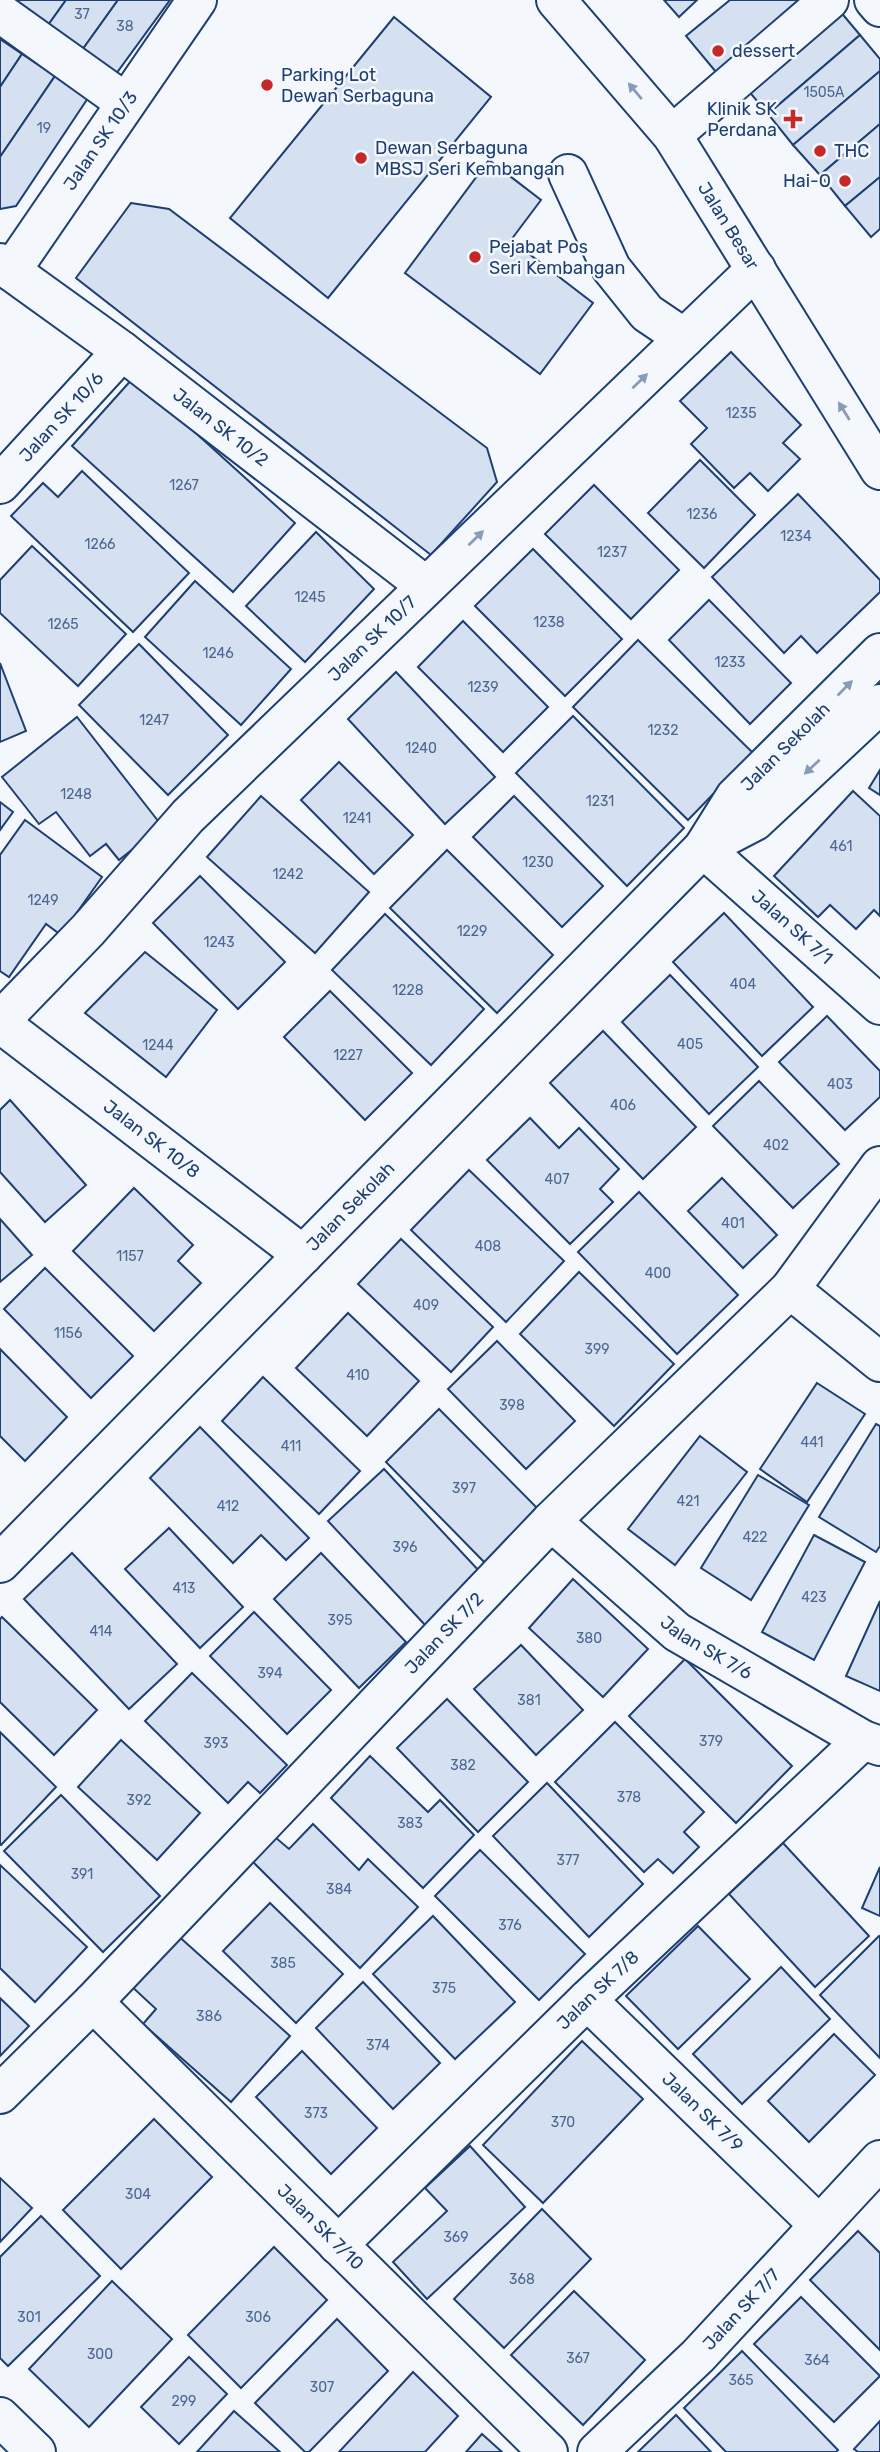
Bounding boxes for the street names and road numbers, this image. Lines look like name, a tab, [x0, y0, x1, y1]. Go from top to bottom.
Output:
street label: Jalan SK 10/3	[59, 87, 142, 195]
street label: Jalan Besar	[693, 178, 764, 274]
street label: Jalan SK 10/6	[15, 367, 108, 467]
street label: Jalan SK 10/2	[168, 383, 273, 471]
street label: Jalan SK 10/7	[324, 591, 421, 686]
street label: Jalan Sekolah	[736, 698, 835, 796]
street label: Jalan SK 7/1	[747, 885, 837, 969]
street label: Jalan SK 10/8	[99, 1095, 204, 1183]
street label: Jalan Sekolah	[302, 1157, 399, 1256]
street label: Jalan SK 7/2	[400, 1588, 488, 1679]
street label: Jalan SK 7/6	[656, 1611, 756, 1684]
street label: Jalan SK 7/8	[552, 1946, 643, 2034]
street label: Jalan SK 7/9	[657, 2068, 748, 2156]
street label: Jalan SK 7/10	[273, 2179, 368, 2275]
street label: Jalan SK 7/7	[698, 2264, 784, 2355]

